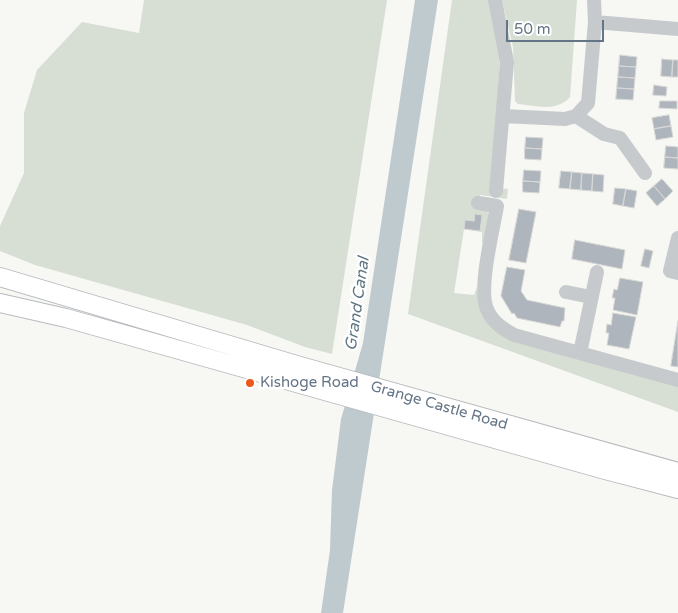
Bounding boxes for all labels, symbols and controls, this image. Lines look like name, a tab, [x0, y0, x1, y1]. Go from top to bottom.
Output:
scale bar	[508, 10, 606, 42]
text: 50 m	[514, 20, 551, 38]
water label: Grand Canal	[342, 256, 374, 352]
place label: Kishoge Road	[260, 374, 359, 392]
marker: Kishoge Road	[244, 377, 256, 389]
street label: Grange Castle Road	[368, 378, 510, 434]

